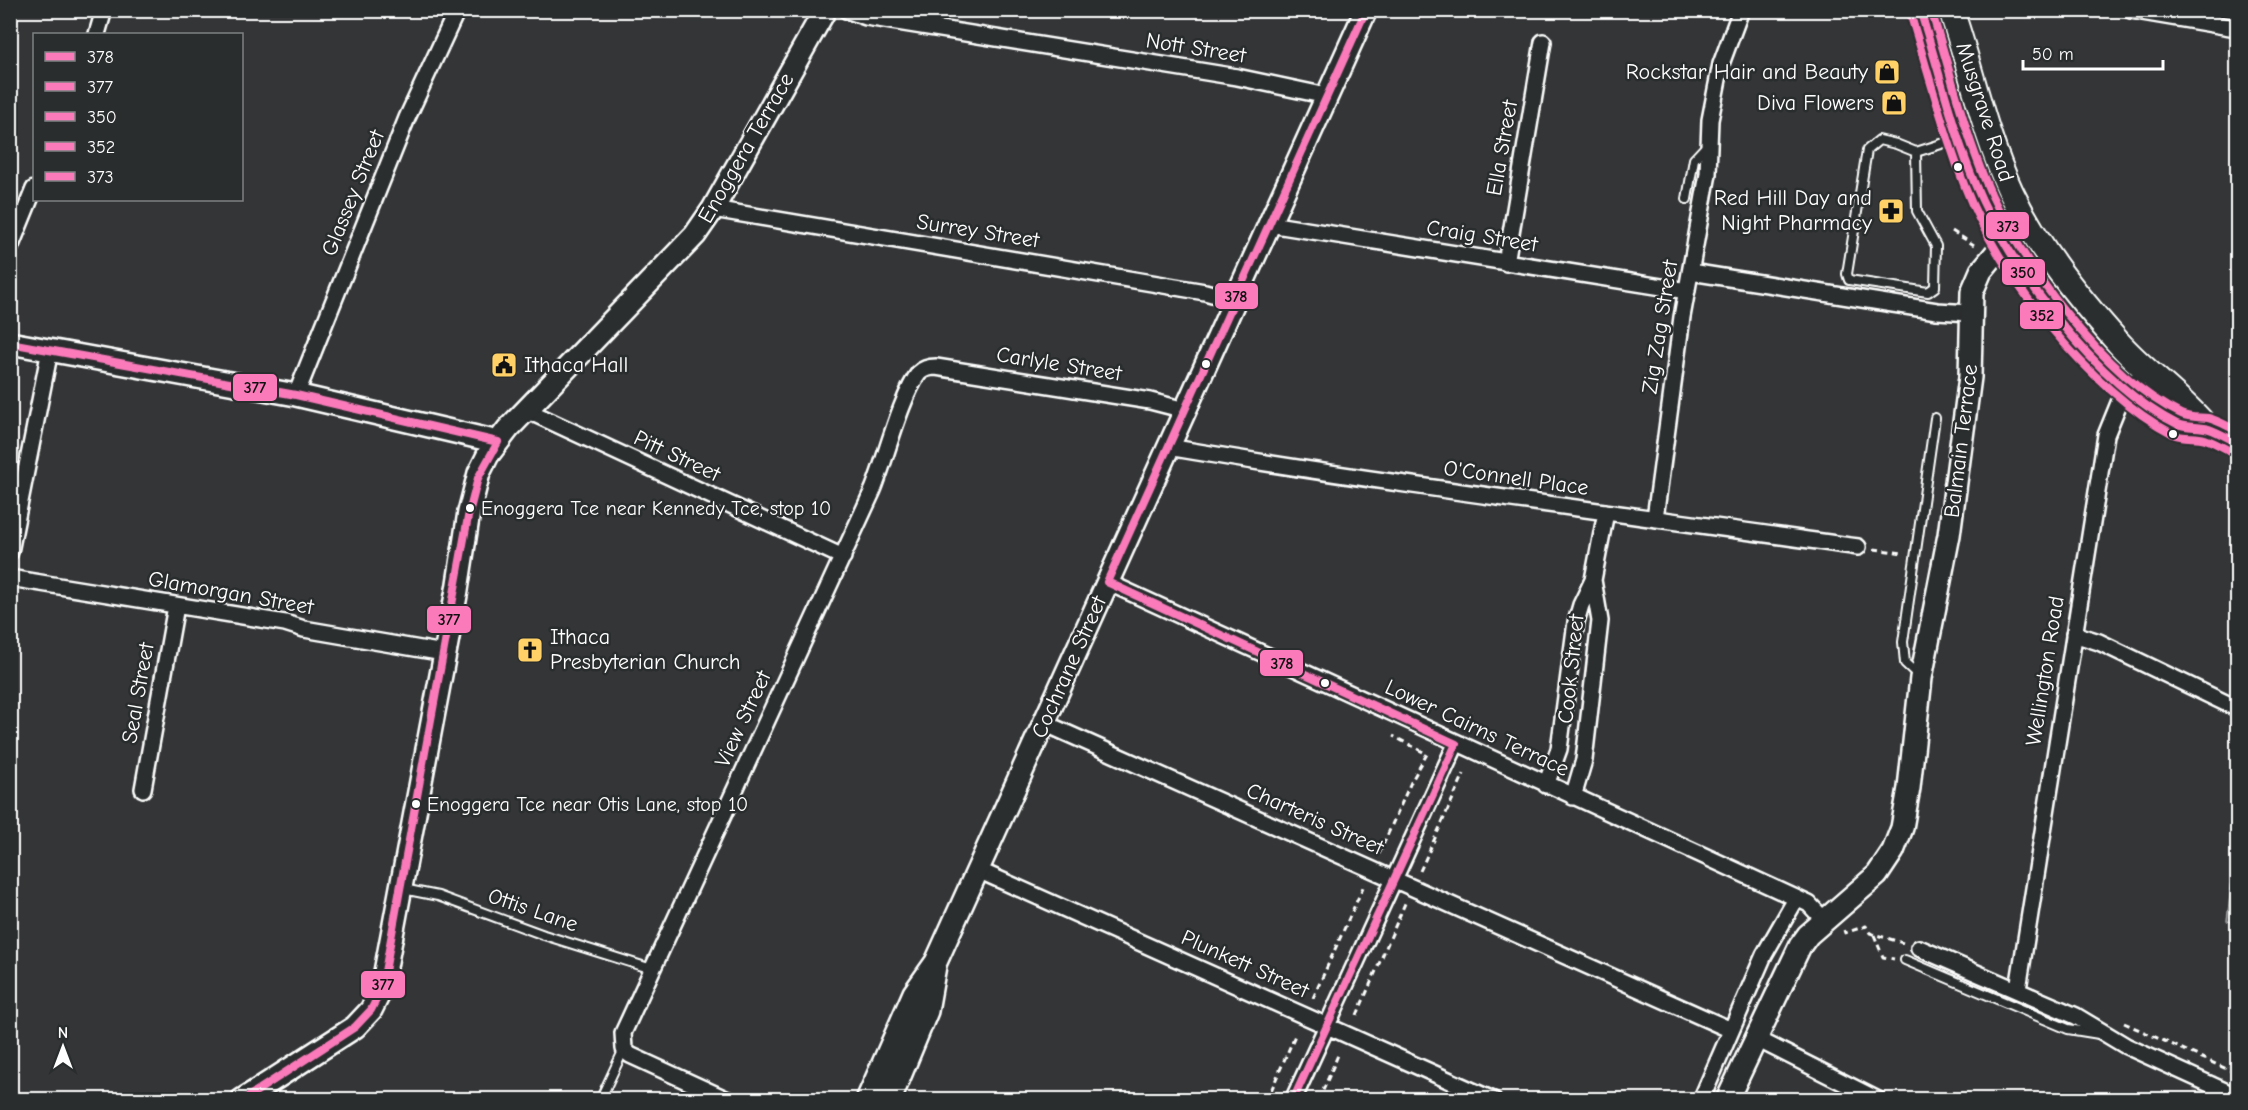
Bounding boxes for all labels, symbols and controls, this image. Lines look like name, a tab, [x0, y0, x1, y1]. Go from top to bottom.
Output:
street label: Nott Street	[1144, 27, 1249, 69]
legend	[33, 33, 243, 201]
scale bar	[2023, 33, 2162, 71]
street label: Musgrave Road	[1950, 39, 2020, 185]
text: 50 m	[2032, 44, 2074, 65]
text: 378	[87, 47, 114, 68]
shop icon: Rockstar Hair and Beauty	[1872, 57, 1902, 87]
place label: Rockstar Hair and Beauty	[1626, 59, 1868, 85]
street label: Enoggera Terrace	[692, 68, 800, 228]
text: 377	[87, 77, 114, 98]
shop icon: Diva Flowers	[1879, 88, 1909, 118]
place label: Diva Flowers	[1757, 90, 1874, 116]
street label: Ella Street	[1481, 97, 1523, 198]
text: 350	[87, 107, 117, 128]
street label: Glassey Street	[316, 126, 390, 260]
text: 352	[87, 137, 115, 158]
unlabelled marker	[1952, 161, 1964, 173]
text: 373	[87, 167, 114, 188]
place label: Red Hill Day and Night Pharmacy	[1714, 185, 1872, 236]
pharmacy icon: Red Hill Day and Night Pharmacy	[1876, 196, 1906, 226]
street label: Surrey Street	[915, 208, 1042, 254]
line badge: 373	[1985, 211, 2030, 240]
street label: Craig Street	[1425, 214, 1540, 258]
text: 373	[1997, 218, 2020, 236]
street label: Zig Zag Street	[1637, 258, 1684, 396]
line badge: 350	[2001, 258, 2046, 286]
text: 350	[2010, 264, 2036, 282]
line badge: 378	[1214, 282, 1259, 310]
text: 378	[1225, 288, 1247, 306]
line badge: 352	[2019, 301, 2064, 330]
text: 352	[2030, 307, 2054, 325]
street label: Carlyle Street	[994, 341, 1124, 387]
public building icon: Ithaca Hall	[489, 350, 519, 380]
place label: Ithaca Hall	[524, 352, 628, 378]
unlabelled marker	[1200, 358, 1212, 370]
street label: Balmain Terrace	[1939, 363, 1983, 519]
line badge: 377	[232, 373, 278, 402]
text: 377	[244, 379, 267, 397]
street label: Pitt Street	[630, 425, 725, 488]
unlabelled marker	[2167, 428, 2179, 440]
street label: O'Connell Place	[1442, 455, 1590, 501]
place label: Enoggera Tce near Kennedy Tce, stop 10	[481, 497, 831, 520]
marker: Enoggera Tce near Kennedy Tce, stop 10	[464, 502, 476, 514]
street label: Glamorgan Street	[146, 566, 316, 620]
street label: Cochrane Street	[1026, 591, 1112, 742]
street label: Wellington Road	[2020, 594, 2070, 748]
line badge: 377	[426, 605, 472, 634]
text: 377	[438, 611, 461, 629]
street label: Cook Street	[1552, 612, 1590, 725]
place label: Ithaca Presbyterian Church	[550, 624, 741, 675]
church icon: Ithaca Presbyterian Church	[515, 635, 545, 665]
street label: Seal Street	[116, 640, 160, 745]
line badge: 378	[1259, 649, 1304, 677]
text: 378	[1271, 655, 1293, 673]
street label: View Street	[709, 666, 777, 771]
street label: Lower Cairns Terrace	[1381, 674, 1573, 782]
unlabelled marker	[1319, 677, 1331, 689]
street label: Charteris Street	[1242, 777, 1388, 861]
place label: Enoggera Tce near Otis Lane, stop 10	[427, 793, 748, 816]
marker: Enoggera Tce near Otis Lane, stop 10	[410, 798, 422, 810]
street label: Ottis Lane	[485, 883, 581, 937]
street label: Plunkett Street	[1177, 924, 1313, 1004]
line badge: 377	[360, 970, 406, 999]
text: 377	[372, 976, 395, 994]
north arrow	[33, 1017, 93, 1077]
text: N	[58, 1024, 68, 1042]

